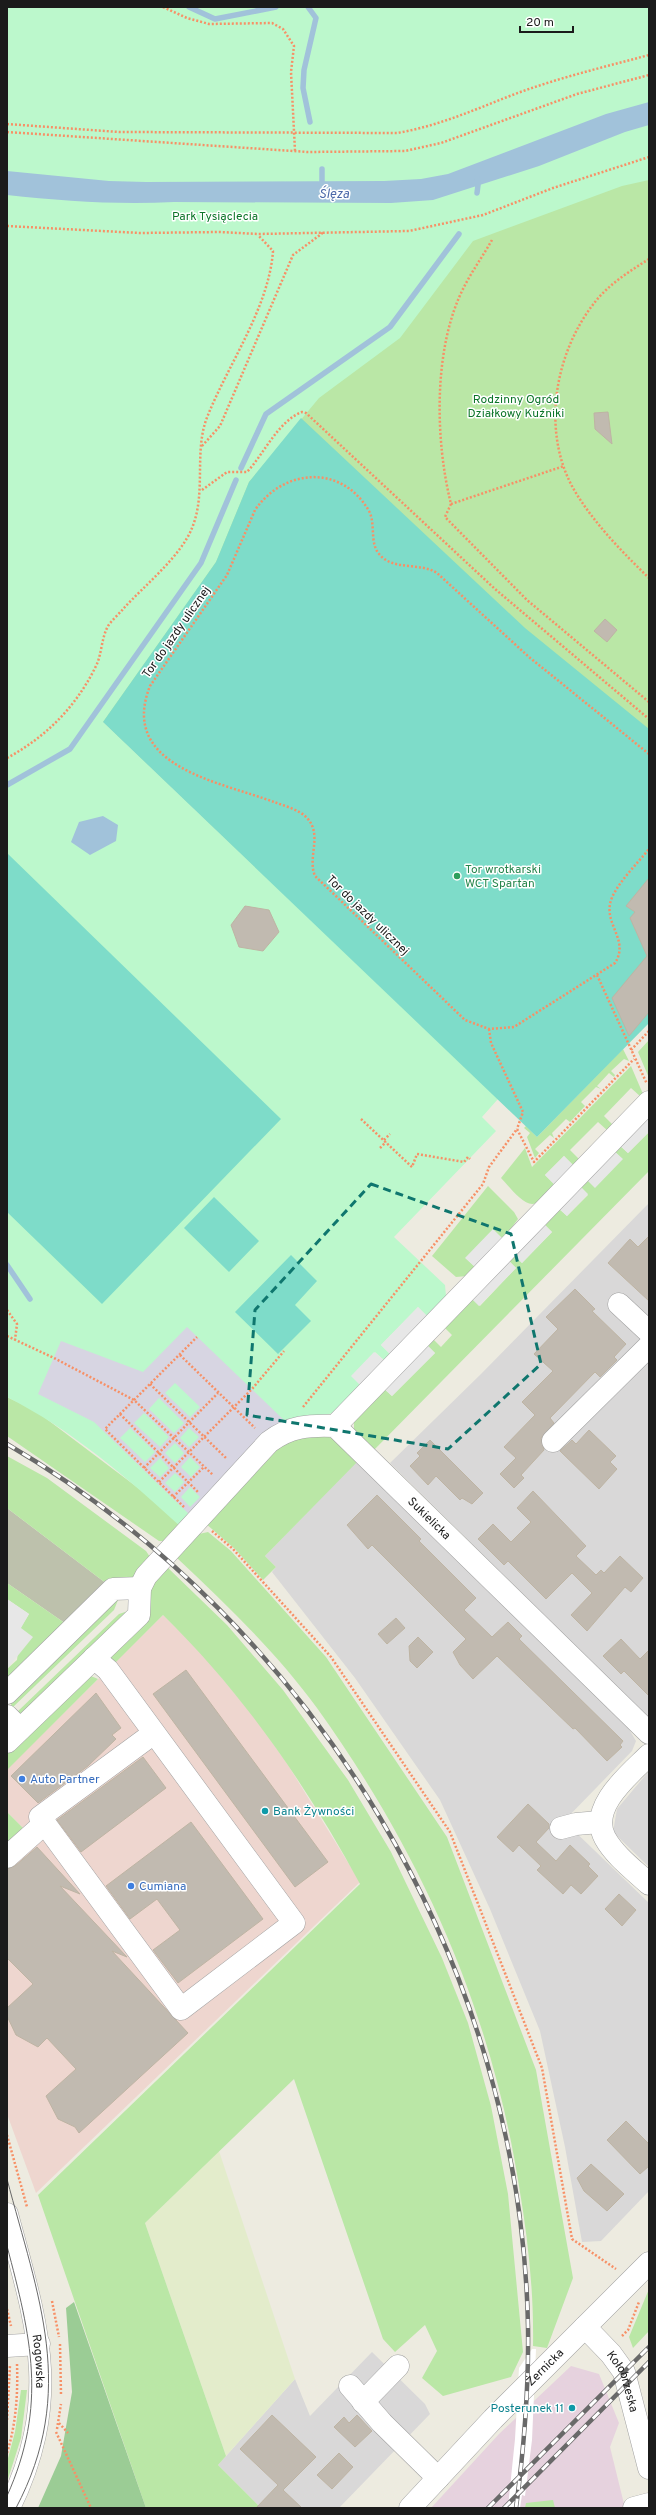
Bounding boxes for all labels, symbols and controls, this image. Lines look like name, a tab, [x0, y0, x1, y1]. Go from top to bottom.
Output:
scale bar	[520, 8, 573, 34]
text: 20 m	[526, 15, 554, 31]
water label: Ślęza	[319, 185, 349, 203]
park label: Park Tysiąclecia	[172, 209, 258, 225]
park label: Rodzinny Ogród Działkowy Kuźniki	[468, 392, 564, 422]
street label: Tor do jazdy ulicznej	[139, 583, 215, 682]
place label: Tor wrotkarski WCT Spartan	[465, 862, 541, 892]
marker: Tor wrotkarski WCT Spartan	[452, 871, 462, 881]
street label: Tor do jazdy ulicznej	[323, 872, 412, 959]
street label: Sukielicka	[404, 1494, 454, 1544]
place label: Auto Partner	[30, 1772, 100, 1788]
marker: Auto Partner	[17, 1774, 27, 1784]
place label: Bank Żywności	[273, 1804, 354, 1820]
marker: Bank Żywności	[260, 1806, 270, 1816]
place label: Cumiana	[139, 1879, 186, 1895]
marker: Cumiana	[126, 1881, 136, 1891]
street label: Rogowska	[27, 2333, 47, 2388]
street label: Żernicka	[523, 2346, 568, 2390]
street label: Kołobrzeska	[602, 2348, 641, 2414]
place label: Posterunek 11	[490, 2401, 564, 2417]
marker: Posterunek 11	[567, 2403, 577, 2413]

